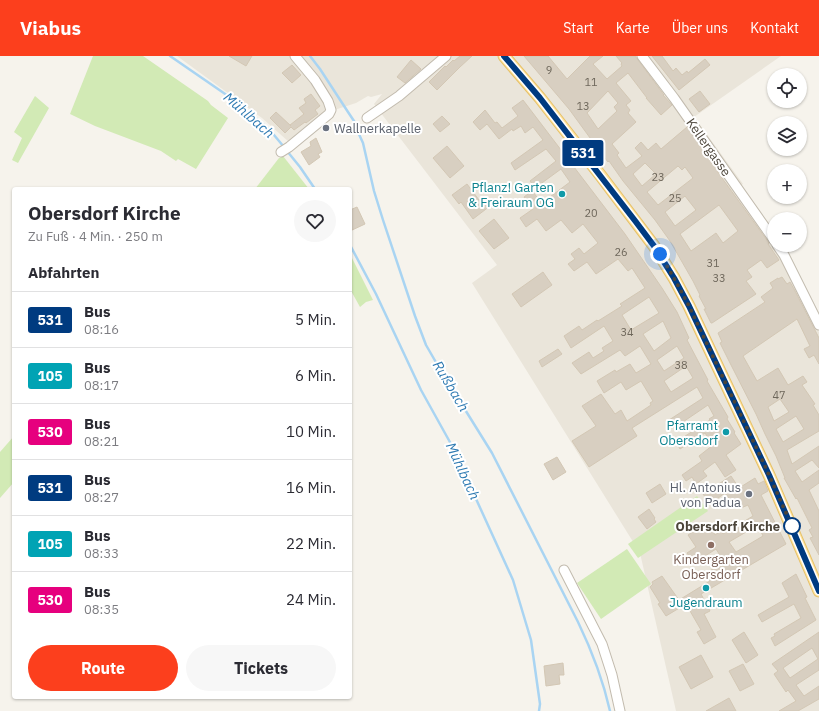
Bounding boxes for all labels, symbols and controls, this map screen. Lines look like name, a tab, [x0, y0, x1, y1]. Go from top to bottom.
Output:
text: Viabus	[20, 16, 81, 40]
text: Start	[563, 19, 594, 37]
text: Karte	[616, 19, 650, 37]
text: Über uns	[672, 19, 728, 37]
text: Kontakt	[750, 19, 799, 37]
house number: 9	[546, 63, 552, 77]
map controls	[767, 68, 807, 252]
button: locate	[767, 68, 807, 108]
house number: 11	[584, 75, 598, 89]
water label: Mühlbach	[220, 88, 278, 142]
house number: 13	[576, 99, 590, 113]
street label: Kellergasse	[682, 115, 735, 180]
button: layers	[767, 116, 807, 156]
place label: Wallnerkapelle	[334, 120, 421, 137]
marker: Wallnerkapelle	[321, 123, 331, 133]
line badge: 531	[560, 140, 606, 166]
text: 531	[570, 144, 596, 162]
button: +	[767, 164, 807, 204]
house number: 23	[651, 170, 665, 184]
place label: Pflanz! Garten & Freiraum OG	[468, 179, 554, 211]
marker: Pflanz! Garten & Freiraum OG	[557, 189, 567, 199]
house number: 25	[668, 191, 682, 205]
button: heart	[294, 200, 336, 242]
text: Obersdorf Kirche	[28, 201, 181, 225]
house number: 20	[584, 206, 598, 220]
button: −	[767, 212, 807, 252]
text: Zu Fuß · 4 Min. · 250 m	[28, 228, 163, 245]
your location	[650, 244, 670, 264]
house number: 26	[614, 245, 628, 259]
house number: 31	[706, 256, 720, 270]
text: Abfahrten	[28, 263, 99, 282]
house number: 33	[712, 271, 726, 285]
text: Bus	[84, 302, 111, 321]
text: 5 Min.	[295, 310, 336, 329]
text: 531	[37, 311, 63, 329]
text: 08:16	[84, 321, 119, 338]
house number: 34	[620, 325, 634, 339]
water label: Rußbach	[429, 357, 473, 415]
text: Bus	[84, 358, 111, 377]
house number: 38	[674, 358, 688, 372]
text: 6 Min.	[295, 366, 336, 385]
text: 105	[37, 367, 63, 385]
text: 08:17	[84, 377, 119, 394]
house number: 47	[772, 388, 786, 402]
text: Bus	[84, 414, 111, 433]
place label: Pfarramt Obersdorf	[659, 417, 718, 449]
text: 10 Min.	[286, 422, 336, 441]
text: 530	[37, 423, 63, 441]
marker: Pfarramt Obersdorf	[721, 427, 731, 437]
text: 08:21	[84, 433, 119, 450]
water label: Mühlbach	[442, 439, 484, 503]
text: Bus	[84, 470, 111, 489]
text: 16 Min.	[286, 478, 336, 497]
text: 531	[37, 479, 63, 497]
place label: Hl. Antonius von Padua	[670, 479, 741, 511]
text: 08:27	[84, 489, 119, 506]
marker: Hl. Antonius von Padua	[744, 489, 754, 499]
marker: Obersdorf Kirche	[783, 517, 801, 535]
place label: Obersdorf Kirche	[676, 518, 780, 535]
text: Bus	[84, 526, 111, 545]
text: 22 Min.	[286, 534, 336, 553]
text: 105	[37, 535, 63, 553]
marker: Kindergarten Obersdorf	[706, 540, 716, 550]
text: 08:33	[84, 545, 119, 562]
place label: Kindergarten Obersdorf	[673, 551, 749, 583]
text: Bus	[84, 582, 111, 601]
marker: Jugendraum	[701, 583, 711, 593]
text: 24 Min.	[286, 590, 336, 609]
text: 530	[37, 591, 63, 609]
place label: Jugendraum	[669, 594, 743, 611]
text: 08:35	[84, 601, 119, 618]
button: Route	[28, 645, 178, 691]
button: Tickets	[186, 645, 336, 691]

